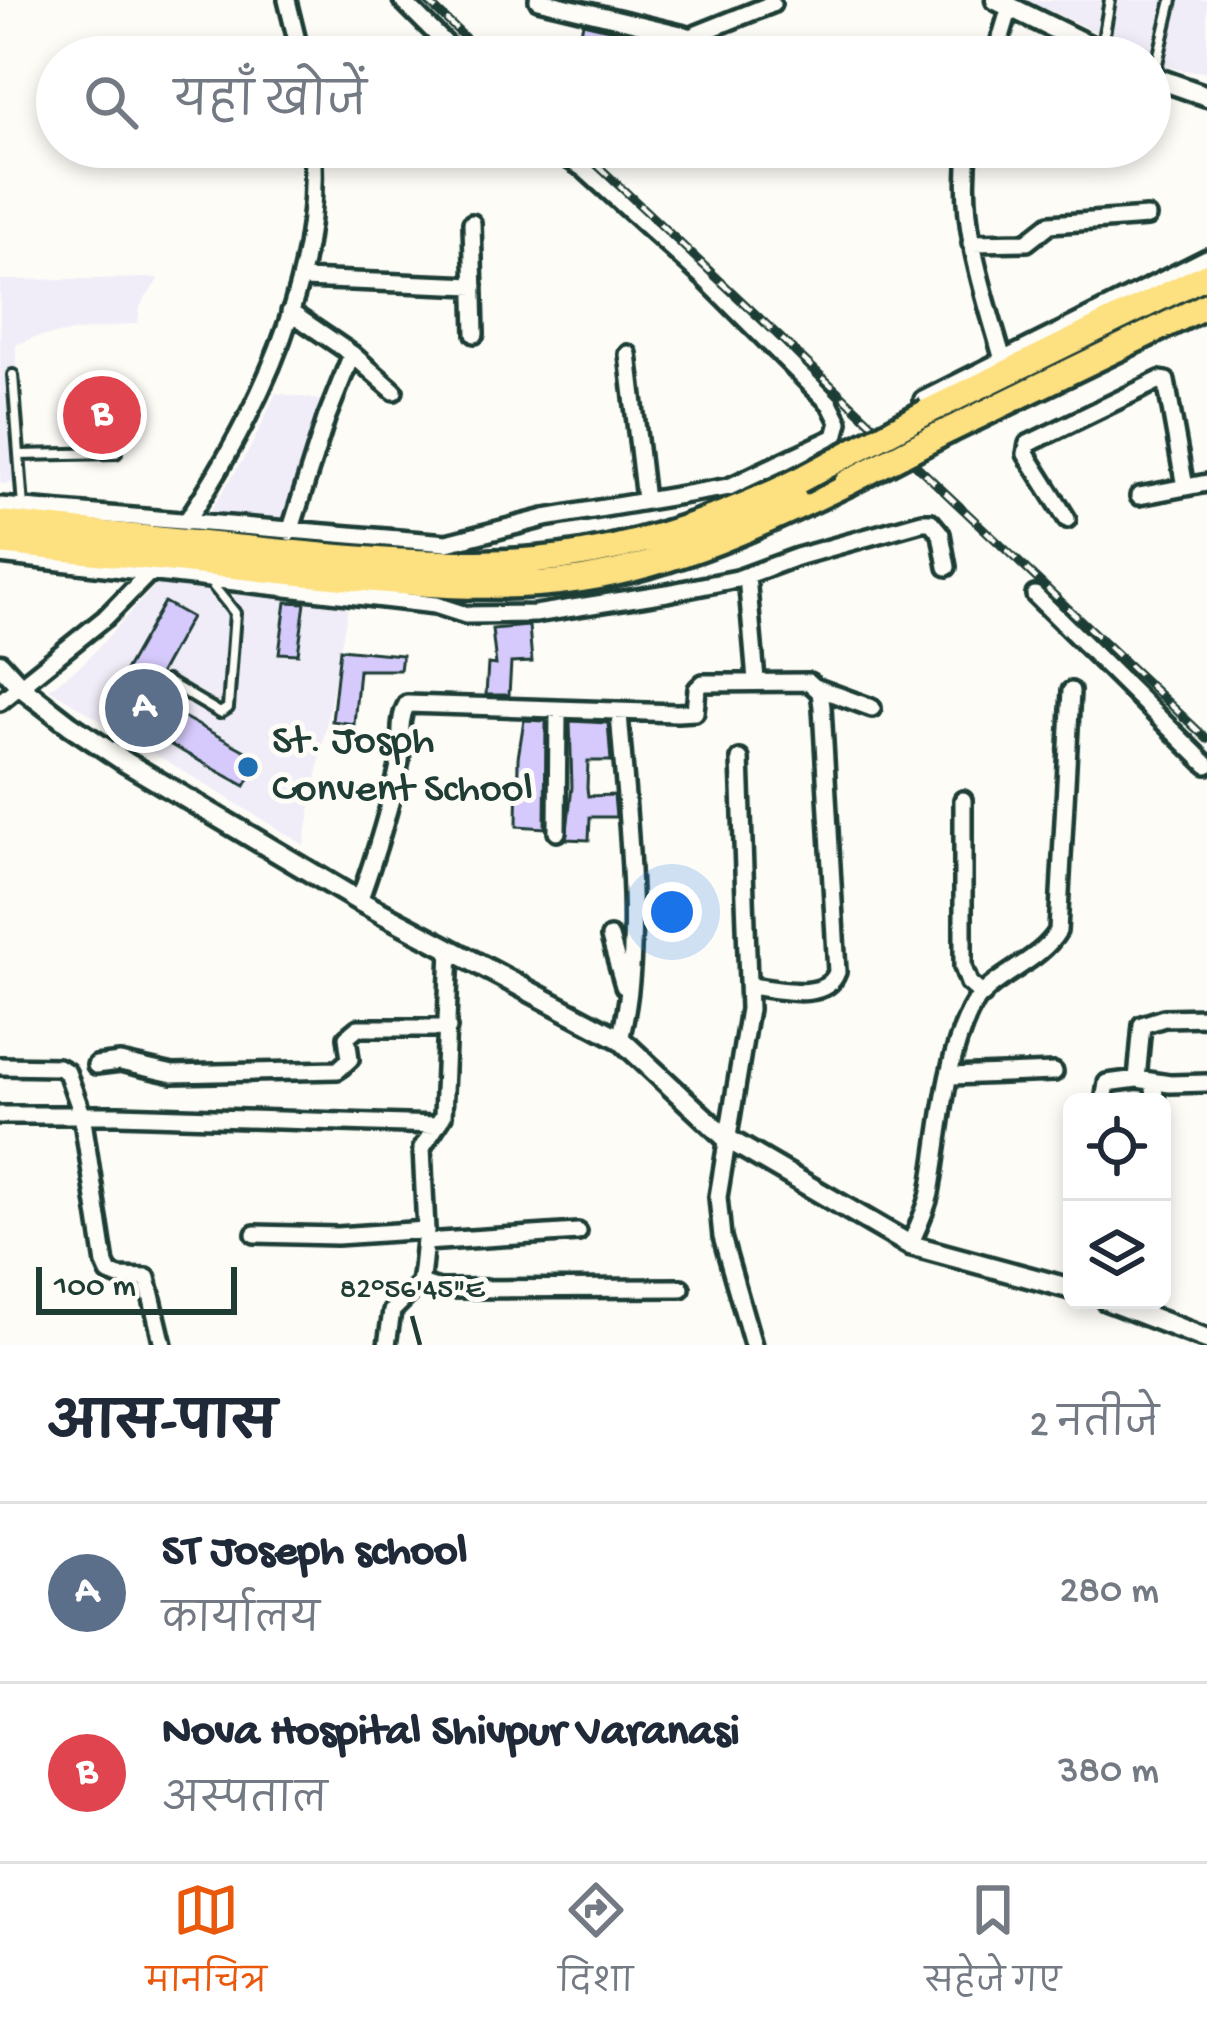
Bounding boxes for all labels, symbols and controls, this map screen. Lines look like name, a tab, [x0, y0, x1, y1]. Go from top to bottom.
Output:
search box	[36, 36, 1171, 168]
icon: search	[78, 69, 144, 135]
text: यहाँ खोजें	[174, 79, 367, 132]
pin: B	[63, 370, 141, 460]
pin: A	[105, 663, 183, 753]
place label: St. Josph Convent School	[272, 719, 533, 816]
marker: St. Josph Convent School	[235, 754, 261, 780]
your location	[642, 882, 702, 942]
map controls	[1063, 1093, 1171, 1309]
button: locate	[1063, 1093, 1171, 1201]
button: layers	[1063, 1201, 1171, 1309]
scale bar	[36, 1261, 237, 1314]
text: 100 m	[54, 1269, 136, 1307]
text: 82°56'45"E	[340, 1274, 485, 1309]
text: आस-पास	[48, 1398, 277, 1458]
text: 2 नतीजे	[1030, 1404, 1159, 1450]
text: ST Joseph school	[162, 1527, 467, 1580]
text: A	[75, 1570, 99, 1616]
text: 280 m	[1059, 1570, 1159, 1616]
text: कार्यालय	[162, 1600, 320, 1646]
text: Nova Hospital Shivpur Varanasi	[162, 1707, 740, 1760]
text: B	[77, 1750, 97, 1796]
text: 380 m	[1058, 1750, 1159, 1796]
text: अस्पताल	[162, 1780, 328, 1826]
tab: मानचित्र	[146, 1877, 267, 2016]
tab: दिशा	[558, 1877, 633, 2016]
tab: सहेजे गए	[925, 1877, 1061, 2016]

